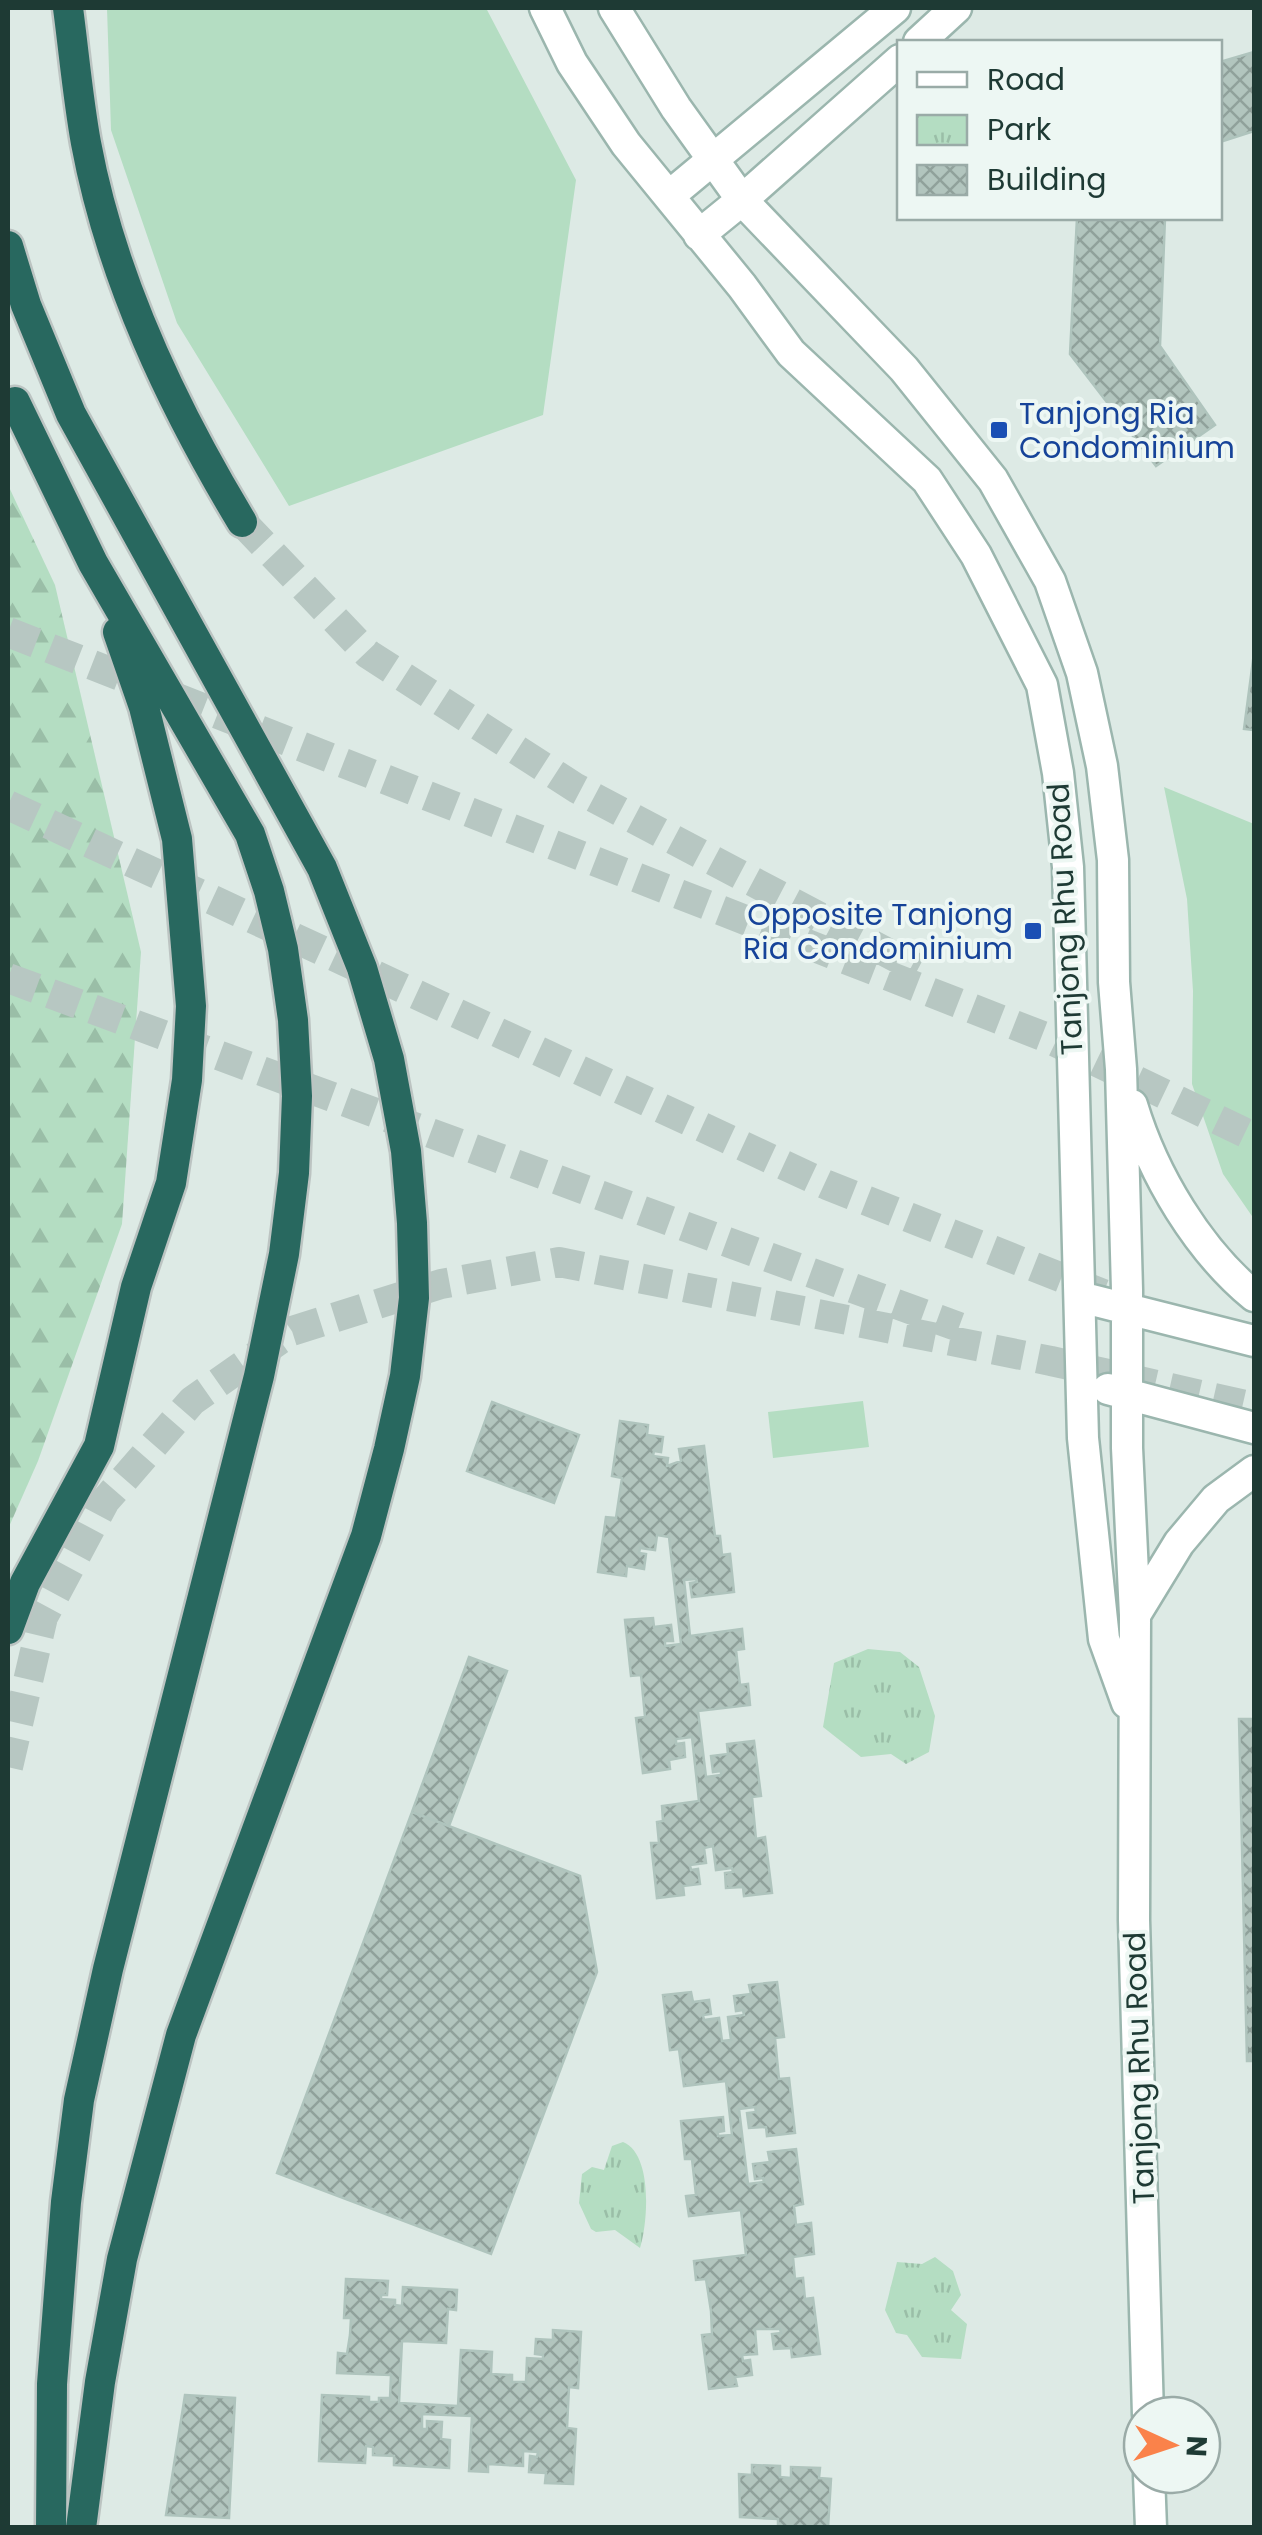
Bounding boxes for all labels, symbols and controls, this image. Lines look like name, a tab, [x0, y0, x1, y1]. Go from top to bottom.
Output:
legend	[897, 40, 1222, 220]
text: Road	[987, 58, 1065, 101]
text: Park	[987, 108, 1052, 151]
text: Building	[987, 158, 1107, 201]
place label: Tanjong Ria Condominium	[1019, 392, 1235, 469]
marker: Tanjong Ria Condominium	[988, 419, 1010, 441]
street label: Tanjong Rhu Road	[1036, 782, 1094, 1056]
place label: Opposite Tanjong Ria Condominium	[743, 893, 1013, 970]
marker: Opposite Tanjong Ria Condominium	[1022, 920, 1044, 942]
street label: Tanjong Rhu Road	[1113, 1931, 1165, 2205]
north arrow	[1122, 2395, 1222, 2495]
text: N	[1176, 2435, 1216, 2458]

